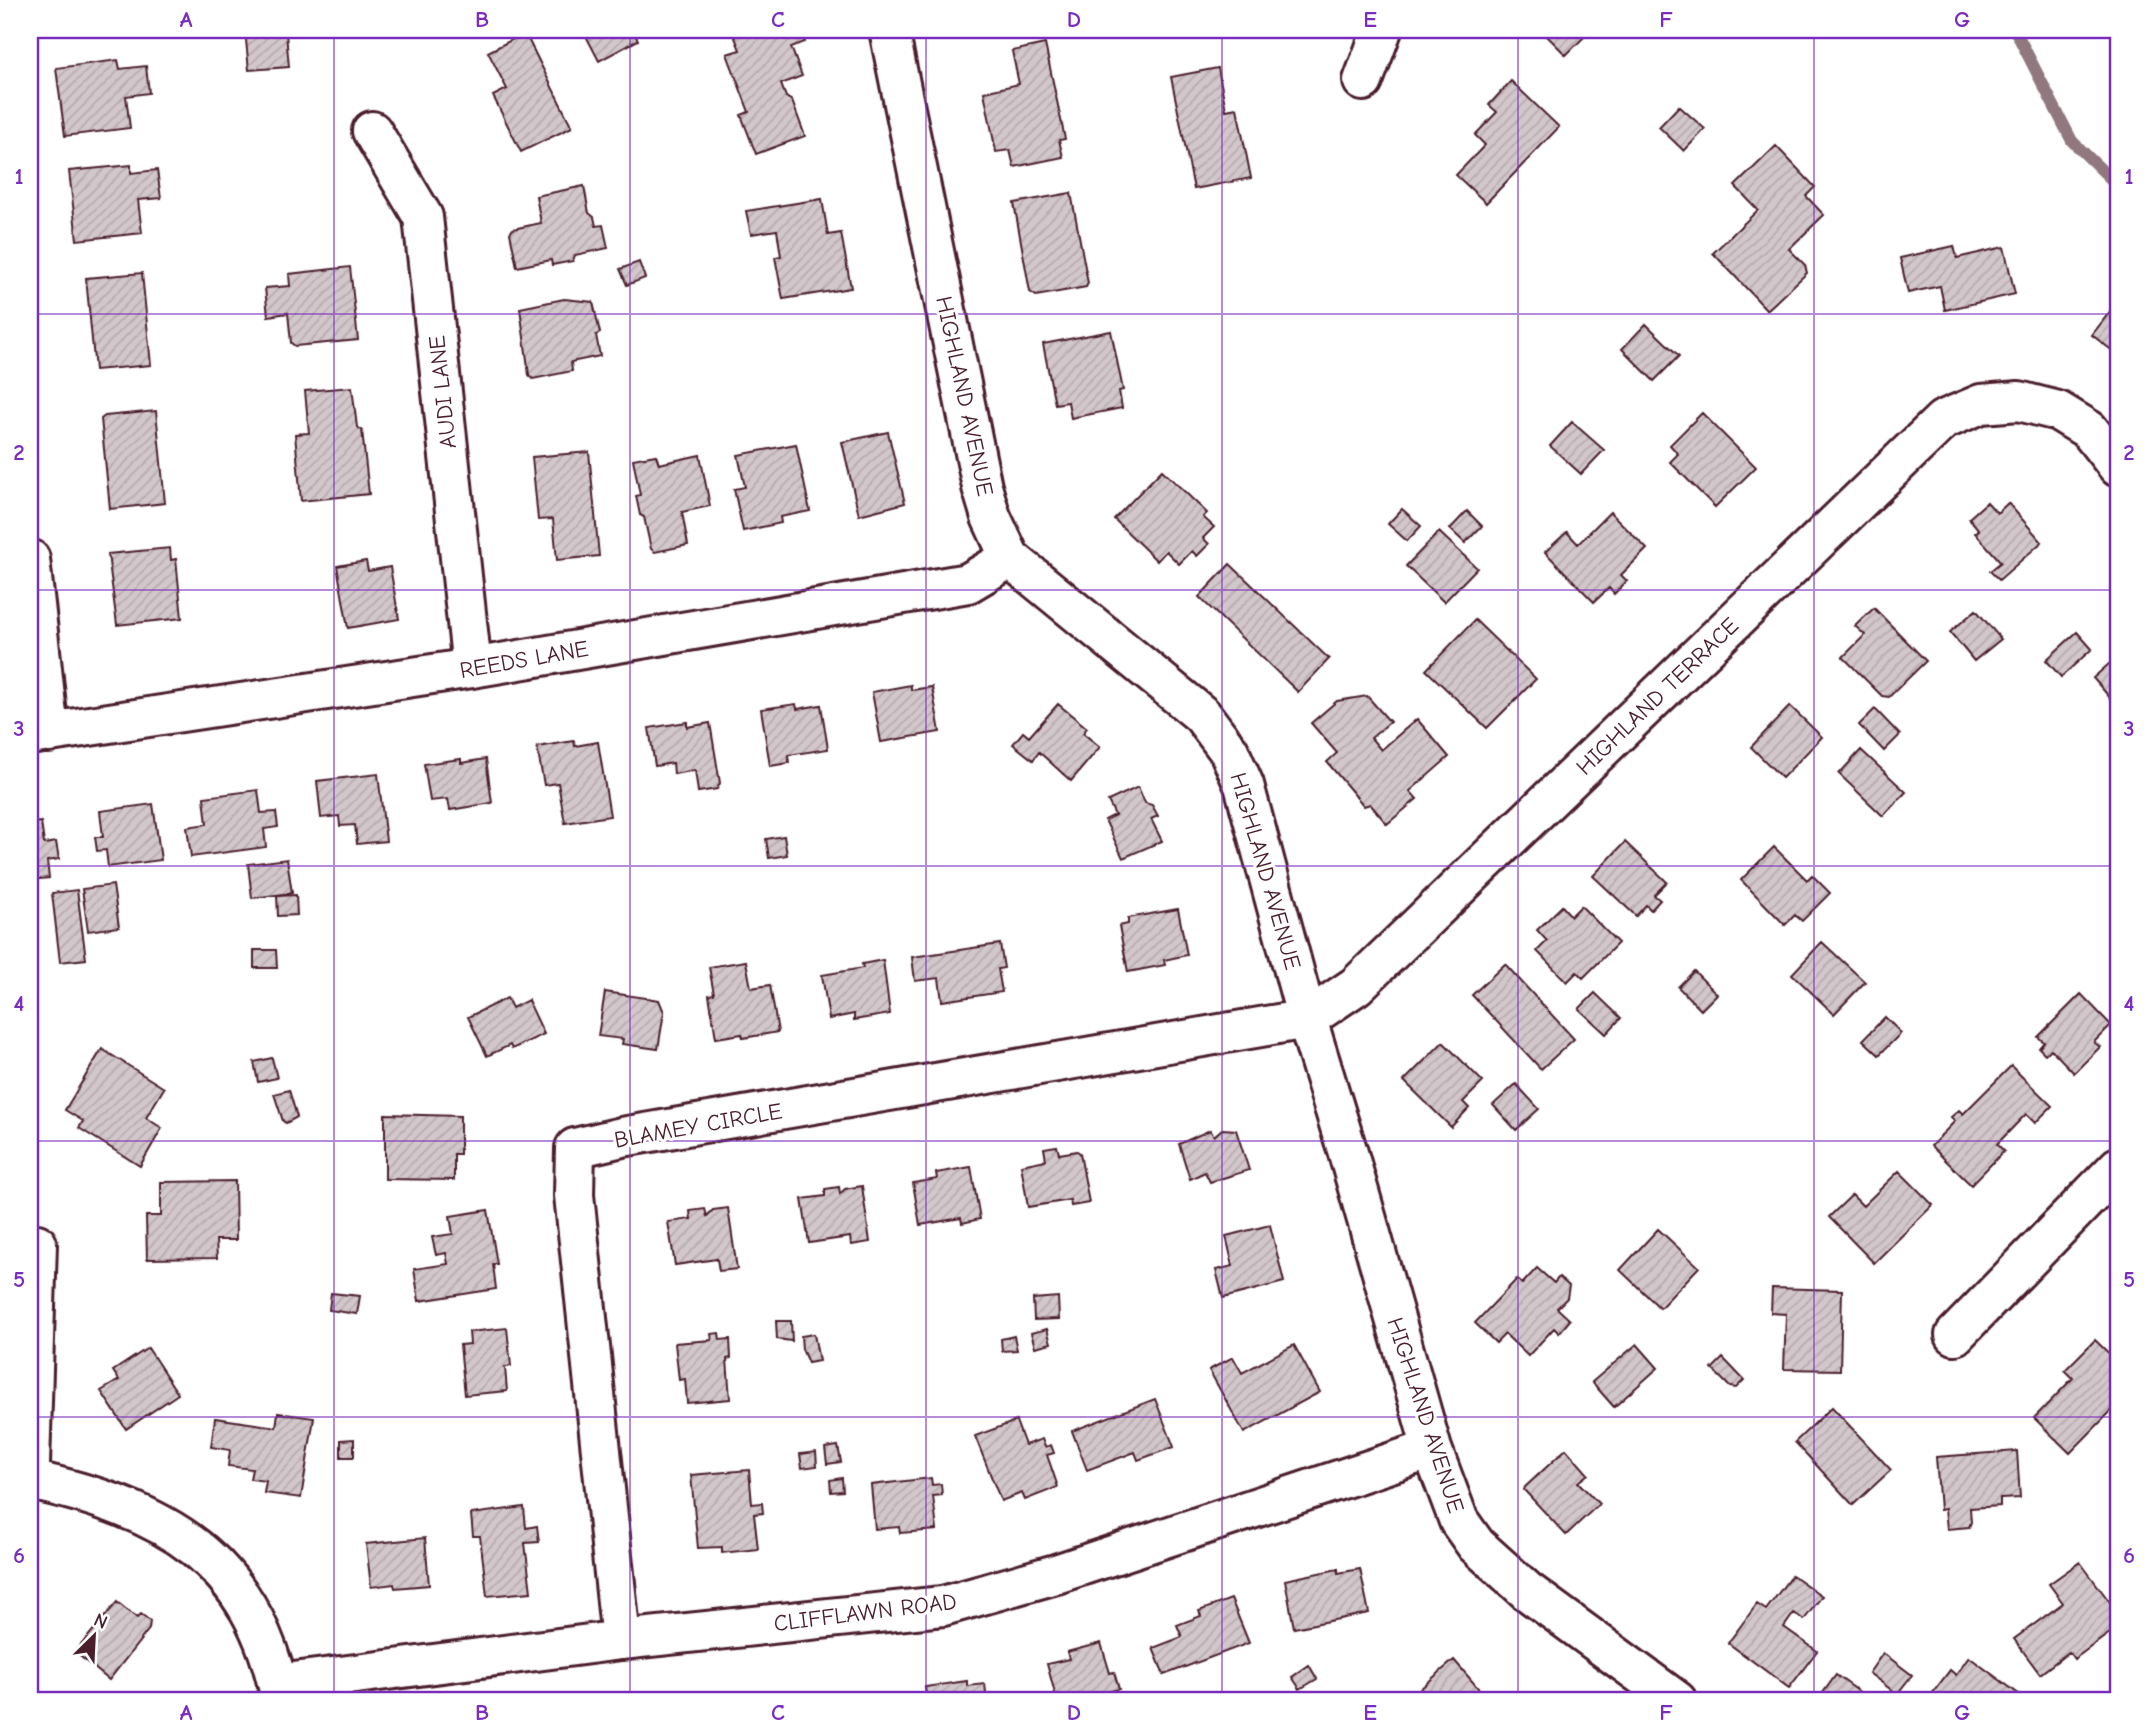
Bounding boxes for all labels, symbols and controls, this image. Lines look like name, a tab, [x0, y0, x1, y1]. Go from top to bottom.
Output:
text: A	[180, 6, 193, 33]
text: B	[475, 6, 489, 33]
text: C	[771, 6, 785, 33]
text: D	[1067, 6, 1081, 33]
text: E	[1363, 6, 1377, 33]
text: F	[1659, 6, 1673, 33]
text: G	[1954, 6, 1970, 33]
text: 1	[14, 163, 24, 190]
text: 1	[2124, 163, 2134, 190]
street label: HIGHLAND AVENUE	[930, 294, 999, 499]
street label: AUDI LANE	[423, 334, 462, 450]
text: 2	[13, 439, 25, 466]
text: 2	[2123, 439, 2135, 466]
street label: HIGHLAND TERRACE	[1571, 612, 1744, 781]
street label: REEDS LANE	[458, 635, 591, 684]
text: 3	[13, 715, 25, 742]
text: 3	[2123, 715, 2135, 742]
street label: HIGHLAND AVENUE	[1224, 770, 1307, 973]
text: 4	[14, 990, 25, 1017]
text: 4	[2124, 990, 2135, 1017]
street label: BLAMEY CIRCLE	[612, 1097, 784, 1154]
text: 5	[13, 1266, 25, 1293]
text: 5	[2123, 1266, 2135, 1293]
street label: HIGHLAND AVENUE	[1381, 1314, 1470, 1516]
text: 6	[13, 1542, 25, 1569]
text: 6	[2123, 1542, 2135, 1569]
street label: CLIFFLAWN ROAD	[772, 1588, 958, 1637]
north arrow	[60, 1602, 130, 1672]
text: N	[90, 1609, 111, 1634]
text: A	[180, 1699, 193, 1726]
text: B	[475, 1699, 489, 1726]
text: C	[771, 1699, 785, 1726]
text: D	[1067, 1699, 1081, 1726]
text: E	[1363, 1699, 1377, 1726]
text: F	[1659, 1699, 1673, 1726]
text: G	[1954, 1699, 1970, 1726]

